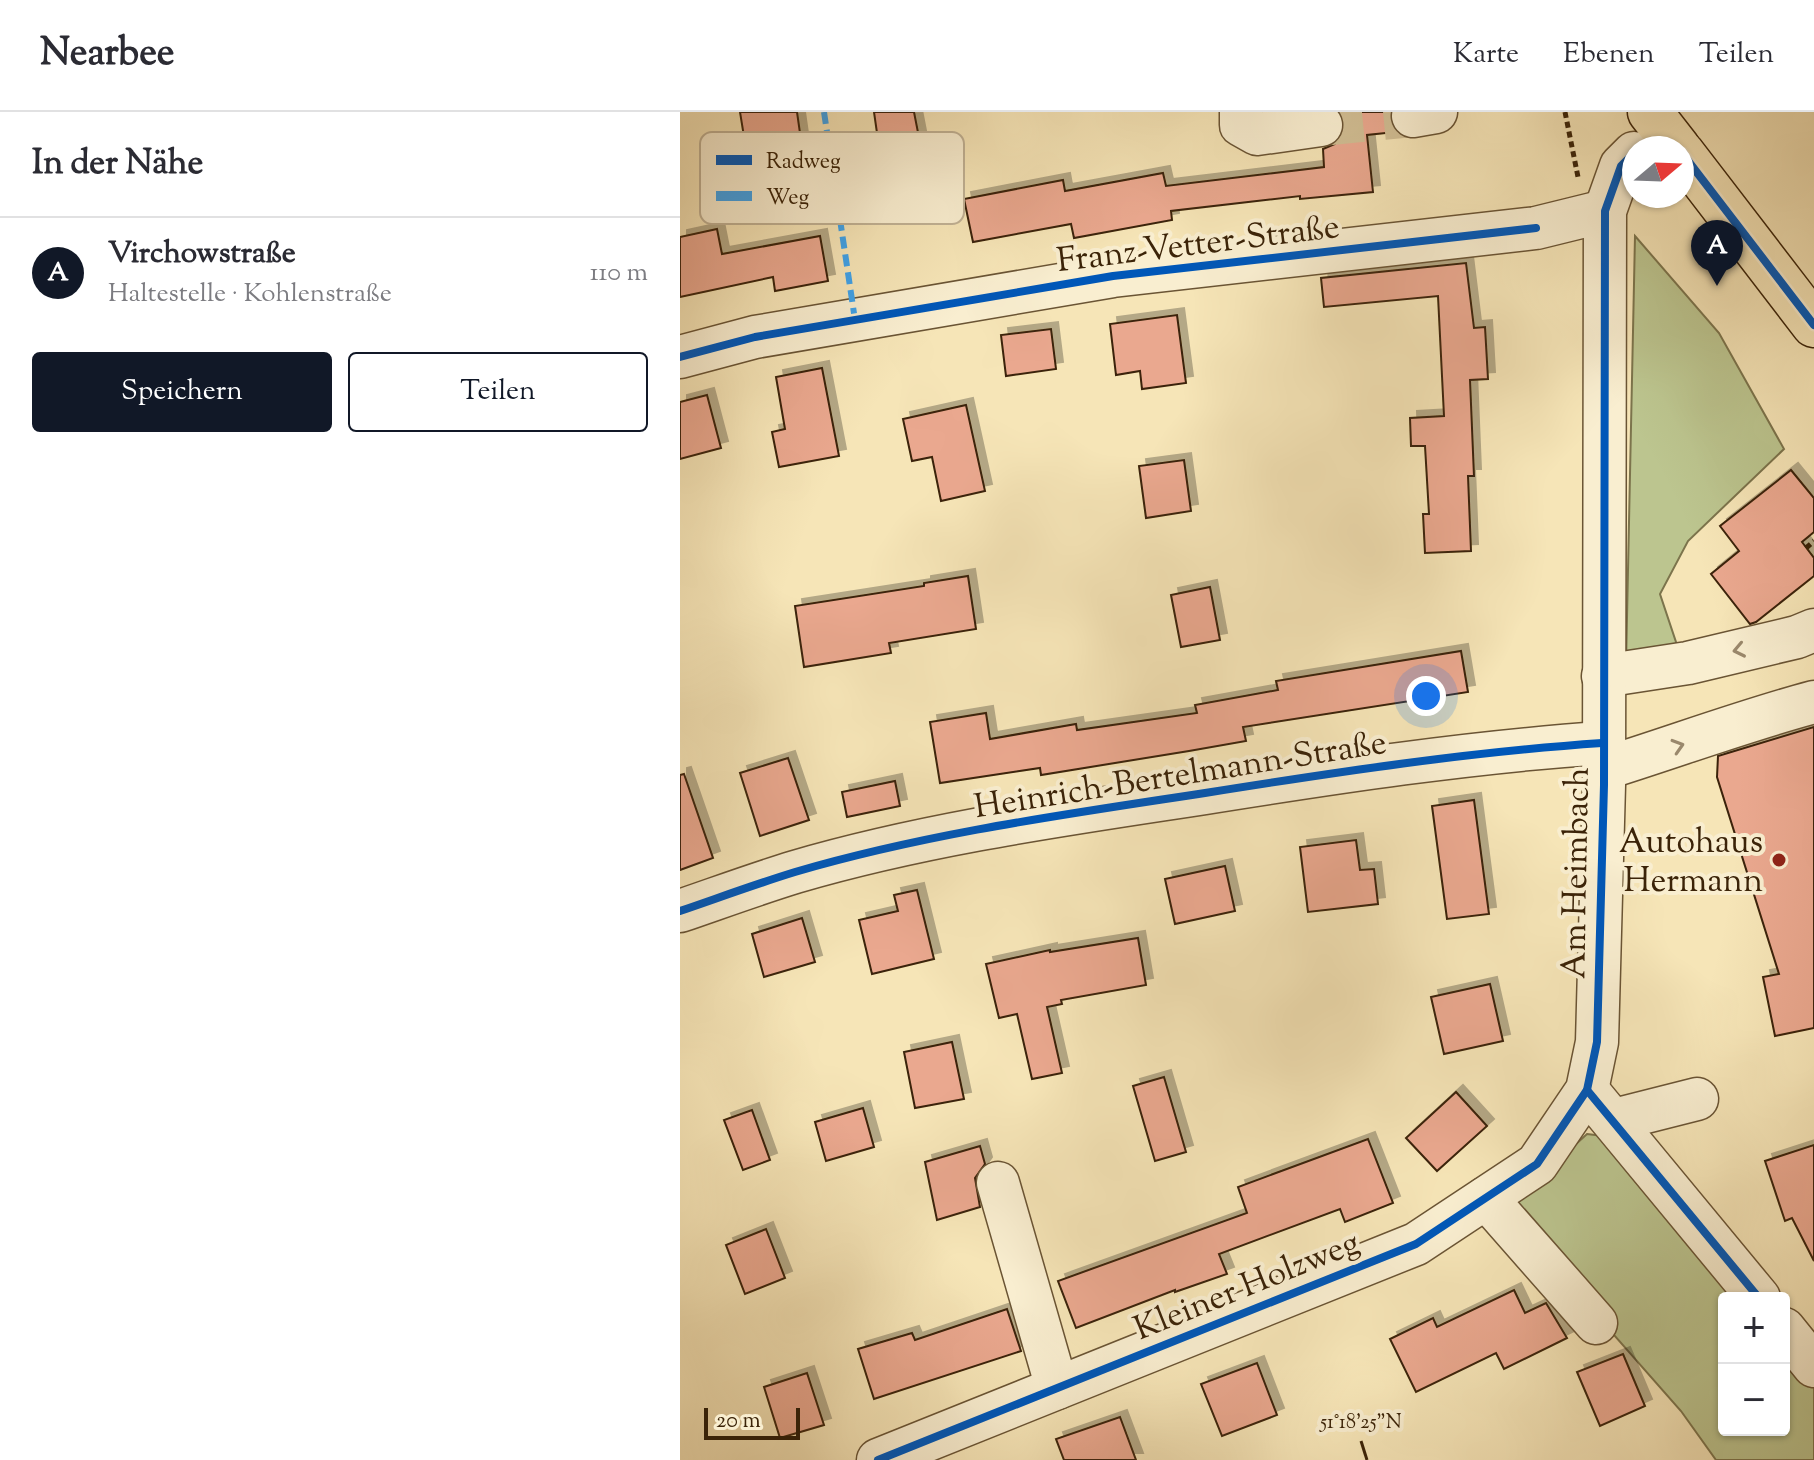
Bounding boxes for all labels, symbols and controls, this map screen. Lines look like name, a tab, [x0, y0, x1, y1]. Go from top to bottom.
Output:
text: Nearbee	[40, 28, 175, 82]
text: Karte	[1453, 35, 1519, 75]
text: Ebenen	[1563, 35, 1655, 75]
text: Teilen	[1699, 35, 1774, 75]
legend	[700, 132, 964, 224]
north arrow	[1622, 136, 1694, 208]
text: In der Nähe	[32, 140, 203, 189]
text: Radweg	[766, 147, 841, 179]
text: Weg	[766, 183, 810, 215]
street label: Franz-Vetter-Straße	[1054, 204, 1343, 287]
pin: A	[1691, 220, 1743, 286]
text: Virchowstraße	[108, 233, 296, 276]
text: A	[47, 255, 69, 292]
text: 110 m	[590, 255, 648, 292]
text: Haltestelle · Kohlenstraße	[108, 276, 392, 313]
button: Speichern	[32, 352, 332, 432]
button: Teilen	[348, 352, 648, 432]
one-way arrow	[1732, 641, 1746, 658]
your location	[1406, 676, 1446, 716]
street label: Heinrich-Bertelmann-Straße	[971, 720, 1390, 833]
one-way arrow	[1670, 739, 1684, 755]
street label: Am Heimbach	[1551, 767, 1604, 980]
place label: Autohaus Hermann	[1619, 819, 1763, 907]
marker: Autohaus Hermann	[1770, 851, 1788, 869]
street label: Kleiner Holzweg	[1127, 1220, 1367, 1355]
map controls	[1718, 1292, 1790, 1436]
button: +	[1718, 1292, 1790, 1364]
button: −	[1718, 1364, 1790, 1436]
scale bar	[704, 1404, 800, 1440]
text: 20 m	[716, 1406, 761, 1438]
text: 51°18'25"N	[1319, 1409, 1402, 1438]

